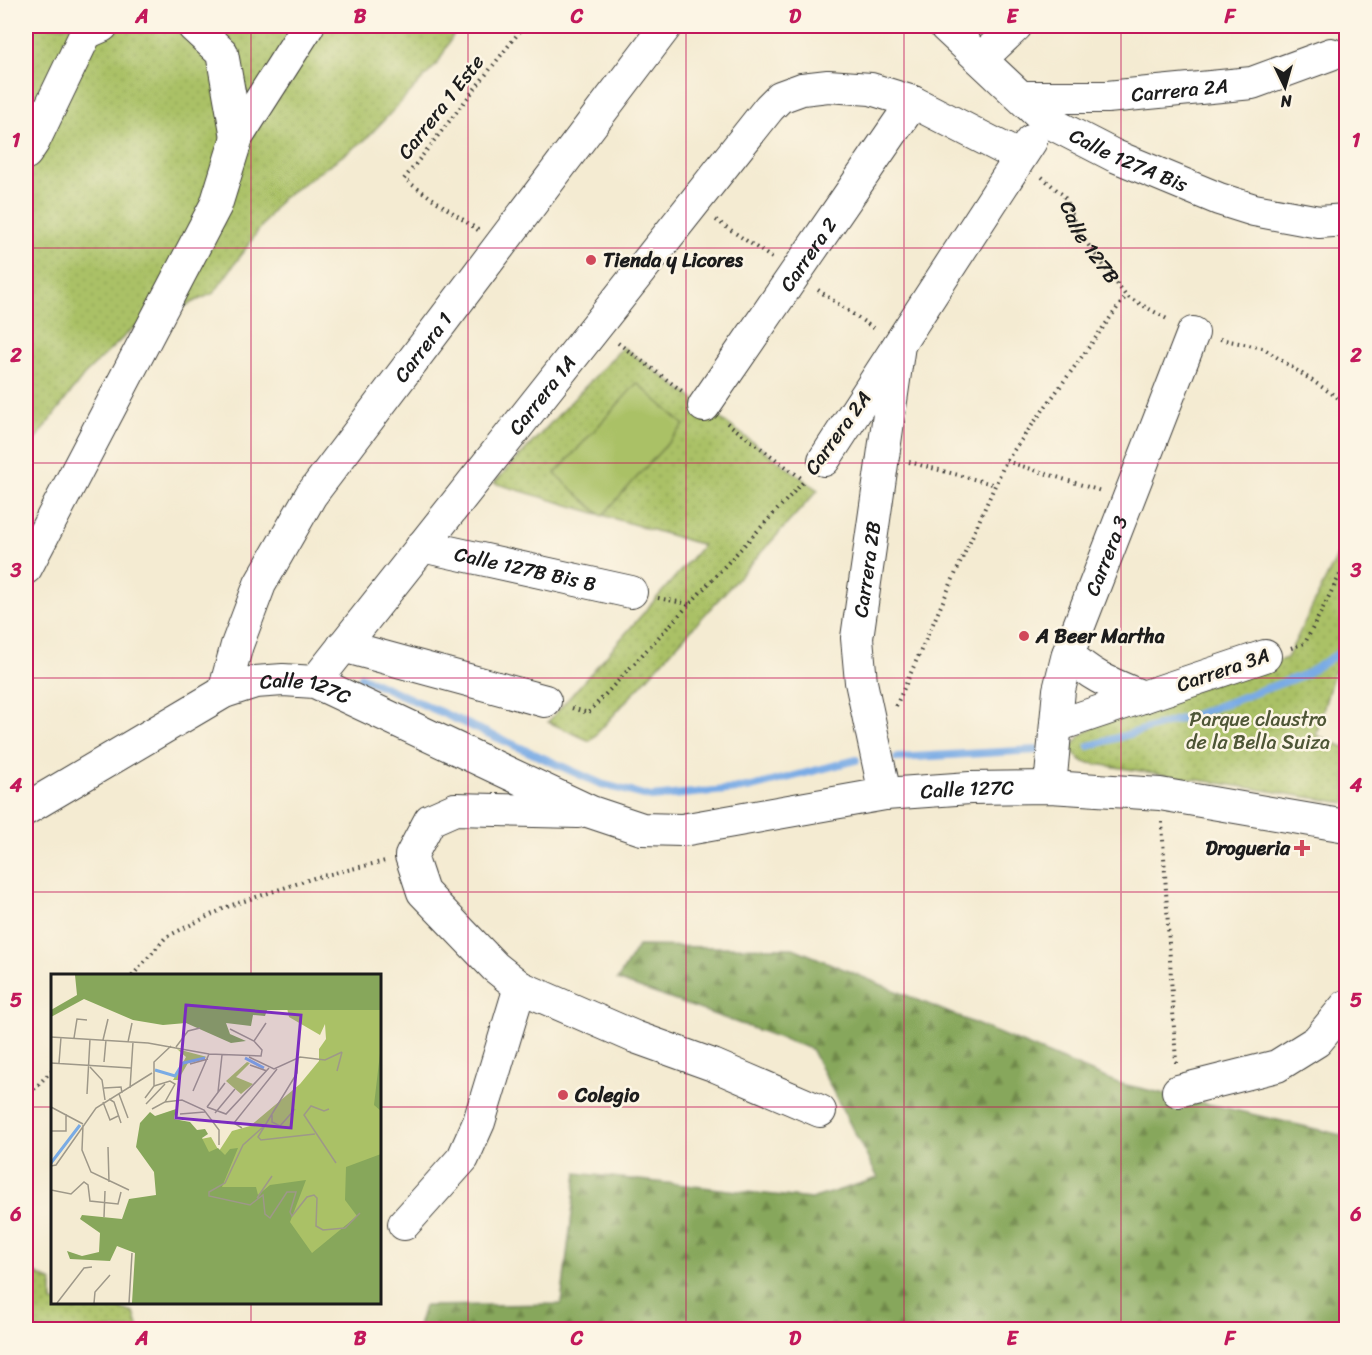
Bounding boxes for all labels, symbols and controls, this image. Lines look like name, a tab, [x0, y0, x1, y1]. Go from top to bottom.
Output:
text: A	[134, 0, 149, 34]
text: B	[354, 0, 367, 34]
text: C	[570, 0, 584, 34]
text: D	[789, 0, 802, 34]
text: E	[1006, 0, 1019, 34]
text: F	[1224, 0, 1237, 34]
street label: Carrera 1 Este	[389, 47, 493, 167]
north arrow	[1255, 57, 1315, 117]
street label: Carrera 2A	[1130, 68, 1230, 112]
text: N	[1279, 86, 1294, 116]
street label: Calle 127A Bis	[1063, 118, 1194, 202]
text: 1	[12, 123, 21, 158]
text: 1	[1352, 123, 1361, 158]
street label: Calle 127B	[1050, 195, 1129, 292]
street label: Carrera 2	[770, 209, 847, 299]
place label: Tienda y Licores	[603, 243, 744, 278]
marker: Tienda y Licores	[584, 253, 598, 267]
street label: Carrera 1	[384, 304, 461, 390]
text: 2	[9, 338, 22, 373]
text: 2	[1349, 338, 1362, 373]
street label: Carrera 1A	[499, 347, 585, 443]
street label: Carrera 2A	[795, 383, 881, 483]
street label: Carrera 3	[1075, 510, 1138, 601]
street label: Carrera 2B	[843, 519, 891, 620]
street label: Calle 127B Bis B	[451, 536, 600, 601]
text: 3	[10, 553, 22, 588]
text: 3	[1350, 553, 1362, 588]
place label: A Beer Martha	[1035, 619, 1165, 654]
marker: A Beer Martha	[1017, 629, 1031, 643]
street label: Carrera 3A	[1172, 638, 1274, 702]
street label: Calle 127C	[258, 662, 357, 714]
park label: Parque claustro de la Bella Suiza	[1186, 702, 1330, 760]
text: 4	[9, 768, 23, 803]
text: 4	[1349, 768, 1363, 803]
street label: Calle 127C	[919, 770, 1015, 809]
place label: Drogueria	[1205, 831, 1291, 866]
marker: Drogueria	[1295, 841, 1309, 855]
inset map	[51, 974, 381, 1304]
text: 5	[10, 983, 22, 1018]
text: 5	[1350, 983, 1362, 1018]
place label: Colegio	[574, 1078, 640, 1113]
marker: Colegio	[556, 1088, 570, 1102]
text: 6	[9, 1197, 22, 1232]
text: 6	[1349, 1197, 1362, 1232]
text: A	[134, 1321, 149, 1355]
text: B	[354, 1321, 367, 1355]
text: C	[570, 1321, 584, 1355]
text: D	[789, 1321, 802, 1355]
text: E	[1006, 1321, 1019, 1355]
text: F	[1224, 1321, 1237, 1355]

